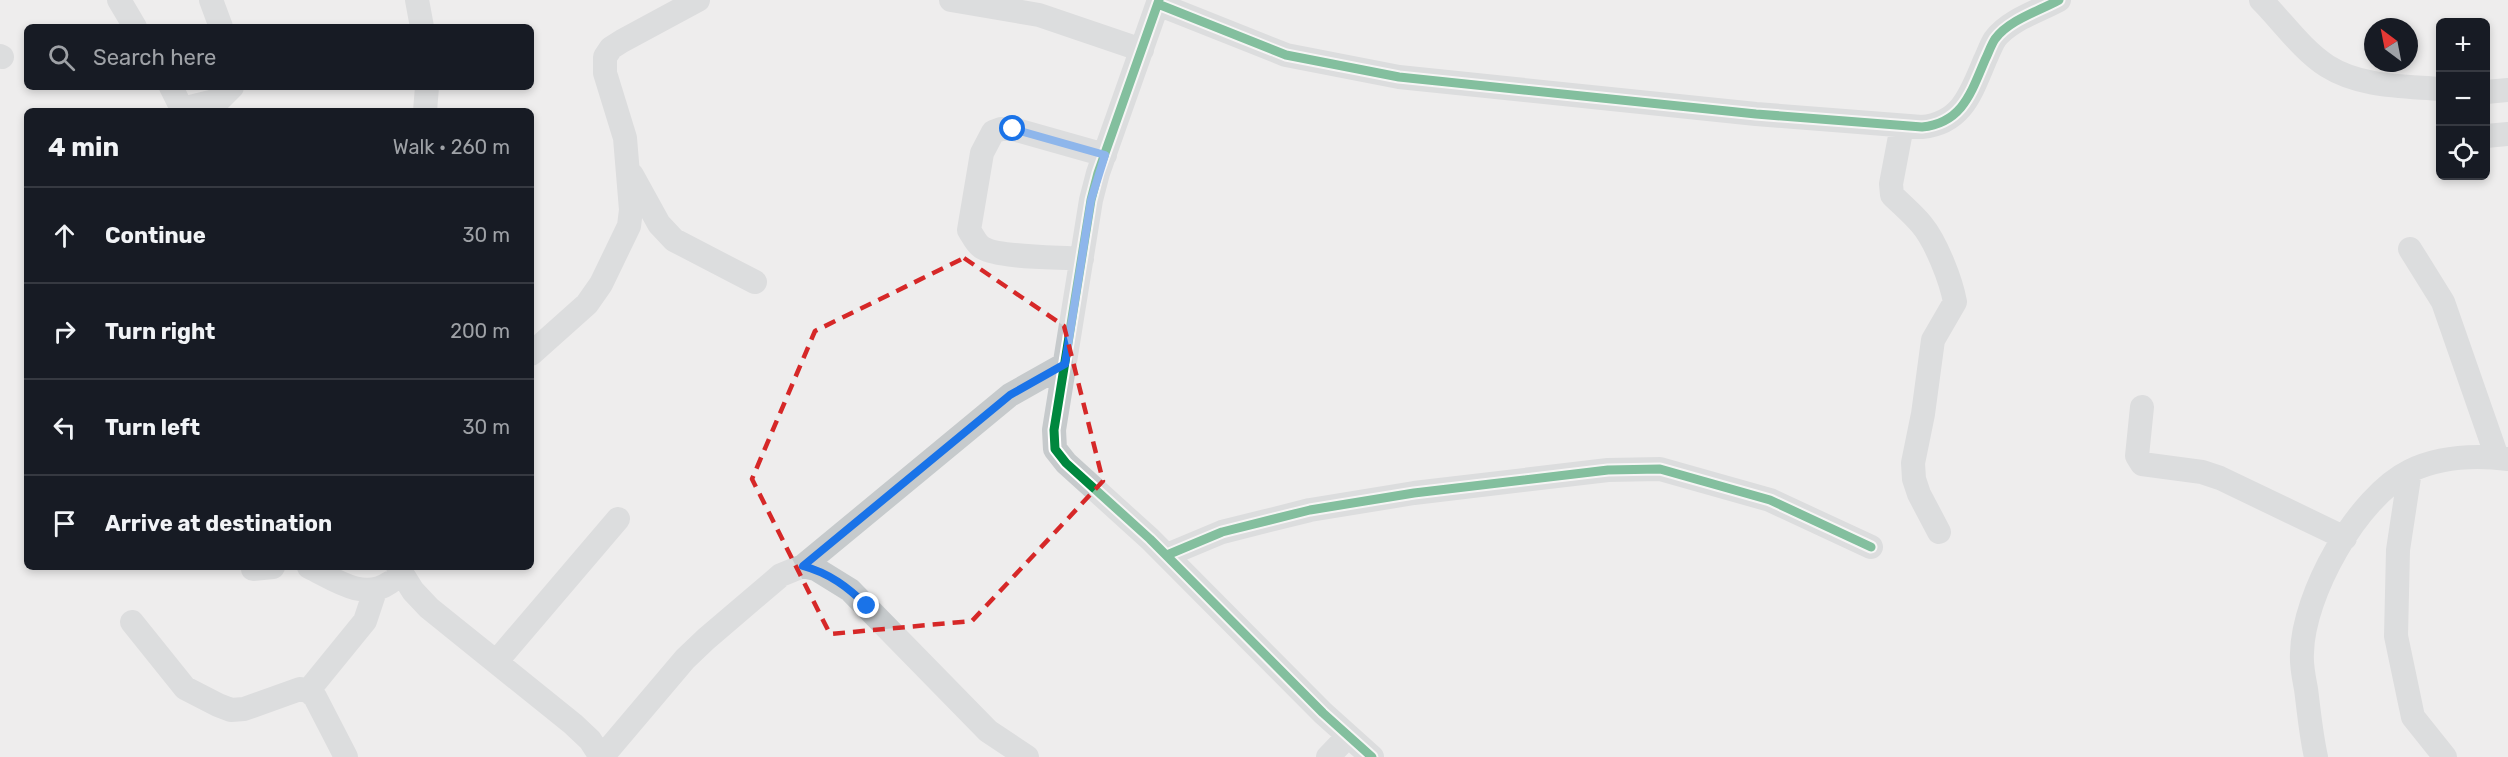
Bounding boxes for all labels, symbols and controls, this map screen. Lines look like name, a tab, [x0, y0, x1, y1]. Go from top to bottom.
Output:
north arrow	[2364, 18, 2418, 72]
map controls	[2436, 18, 2490, 180]
button: +	[2436, 18, 2490, 72]
search box	[24, 24, 534, 90]
icon: search	[45, 41, 78, 74]
text: Search here	[93, 44, 216, 71]
button: −	[2436, 72, 2490, 126]
route start	[999, 115, 1025, 141]
button: locate	[2436, 126, 2490, 180]
text: 4 min	[48, 132, 119, 163]
text: Walk · 260 m	[393, 135, 510, 159]
icon: ahead	[48, 219, 81, 252]
text: Continue	[105, 222, 206, 249]
text: 30 m	[463, 223, 510, 247]
icon: right	[48, 315, 81, 348]
text: Turn right	[105, 318, 215, 345]
text: 200 m	[450, 319, 510, 343]
icon: left	[48, 411, 81, 444]
text: Turn left	[105, 414, 200, 441]
text: 30 m	[463, 415, 510, 439]
icon: arrive	[48, 507, 81, 540]
text: Arrive at destination	[105, 510, 332, 537]
route end	[853, 592, 879, 618]

